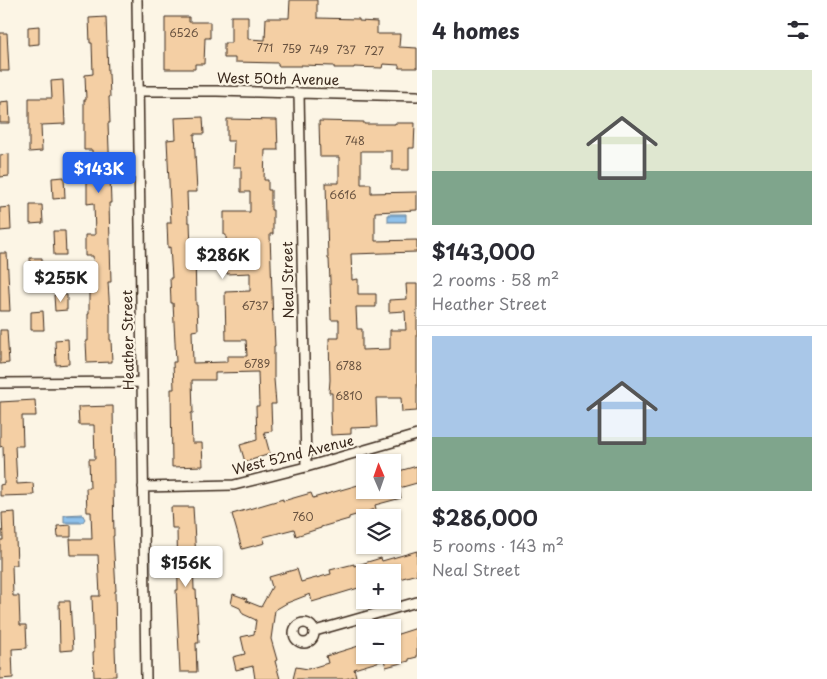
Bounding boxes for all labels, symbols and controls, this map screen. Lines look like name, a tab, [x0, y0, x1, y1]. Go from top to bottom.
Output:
text: 4 homes	[432, 14, 519, 46]
icon: filters	[784, 16, 812, 44]
house number: 6526	[170, 24, 198, 41]
house number: 771	[257, 39, 273, 56]
house number: 759	[282, 40, 302, 57]
house number: 749	[309, 41, 329, 58]
house number: 737	[336, 41, 356, 58]
house number: 727	[364, 42, 384, 59]
street label: West 50th Avenue	[217, 67, 340, 90]
icon: home	[577, 103, 667, 193]
house number: 748	[345, 132, 365, 149]
pin: $143K	[64, 152, 134, 194]
text: $143K	[74, 156, 124, 180]
house number: 6616	[329, 186, 357, 203]
text: $143,000	[432, 235, 535, 267]
pin: $286K	[188, 238, 258, 280]
street label: Neal Street	[276, 241, 299, 319]
text: $286K	[196, 242, 250, 266]
pin: $255K	[26, 260, 96, 303]
text: $255K	[34, 265, 88, 289]
text: 2 rooms · 58 m²	[432, 267, 559, 291]
street label: Heather Street	[116, 289, 139, 390]
text: Heather Street	[432, 291, 547, 315]
house number: 6737	[242, 297, 268, 314]
house number: 6789	[244, 355, 270, 372]
house number: 6788	[336, 357, 362, 374]
icon: home	[577, 368, 667, 458]
house number: 6810	[335, 387, 363, 404]
street label: West 52nd Avenue	[230, 429, 356, 480]
north arrow	[356, 454, 401, 499]
map controls	[356, 454, 401, 664]
text: $286,000	[432, 501, 538, 533]
house number: 760	[292, 508, 314, 525]
button: layers	[356, 509, 401, 554]
text: 5 rooms · 143 m²	[432, 533, 564, 557]
pin: $156K	[151, 546, 221, 588]
text: $156K	[161, 550, 211, 574]
text: Neal Street	[432, 557, 520, 581]
button: +	[356, 564, 401, 609]
button: −	[356, 619, 401, 664]

